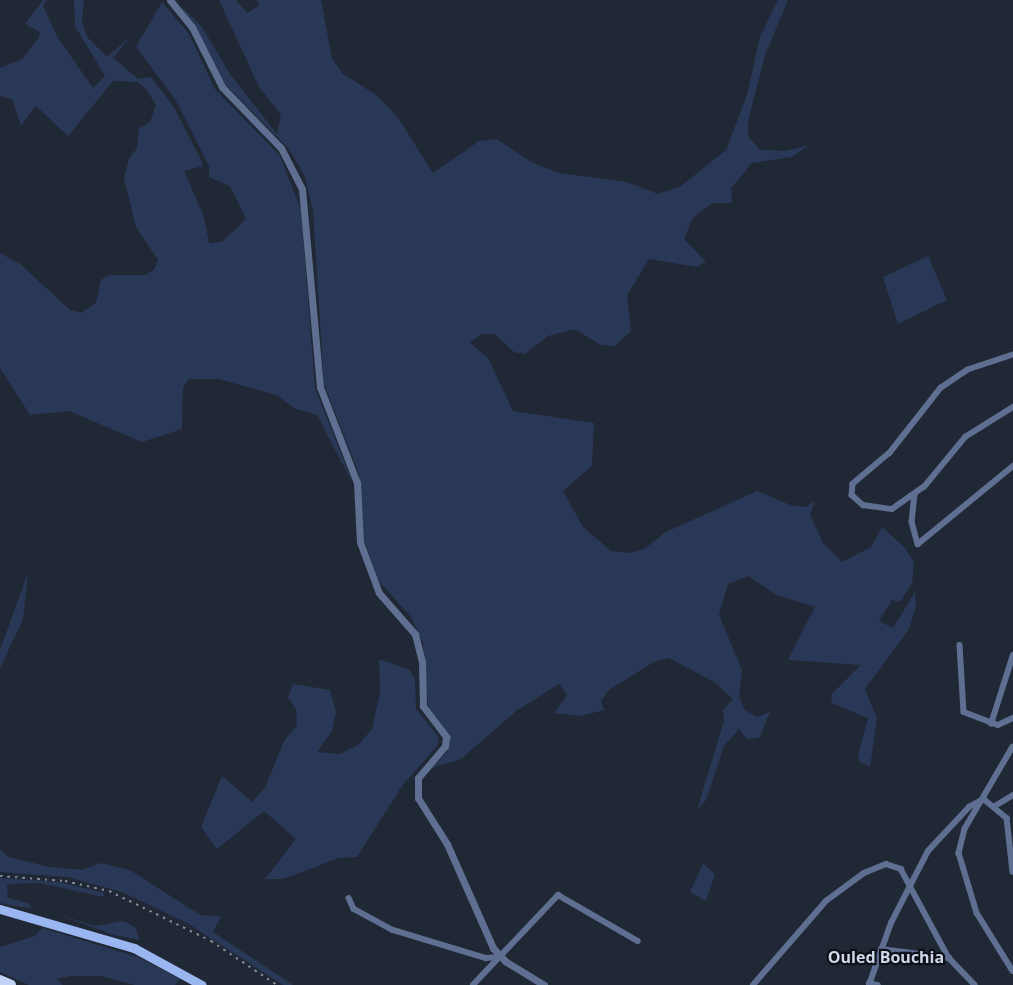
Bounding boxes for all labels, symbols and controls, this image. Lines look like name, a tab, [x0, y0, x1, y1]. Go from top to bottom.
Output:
district label: Ouled Bouchia	[828, 947, 944, 967]

